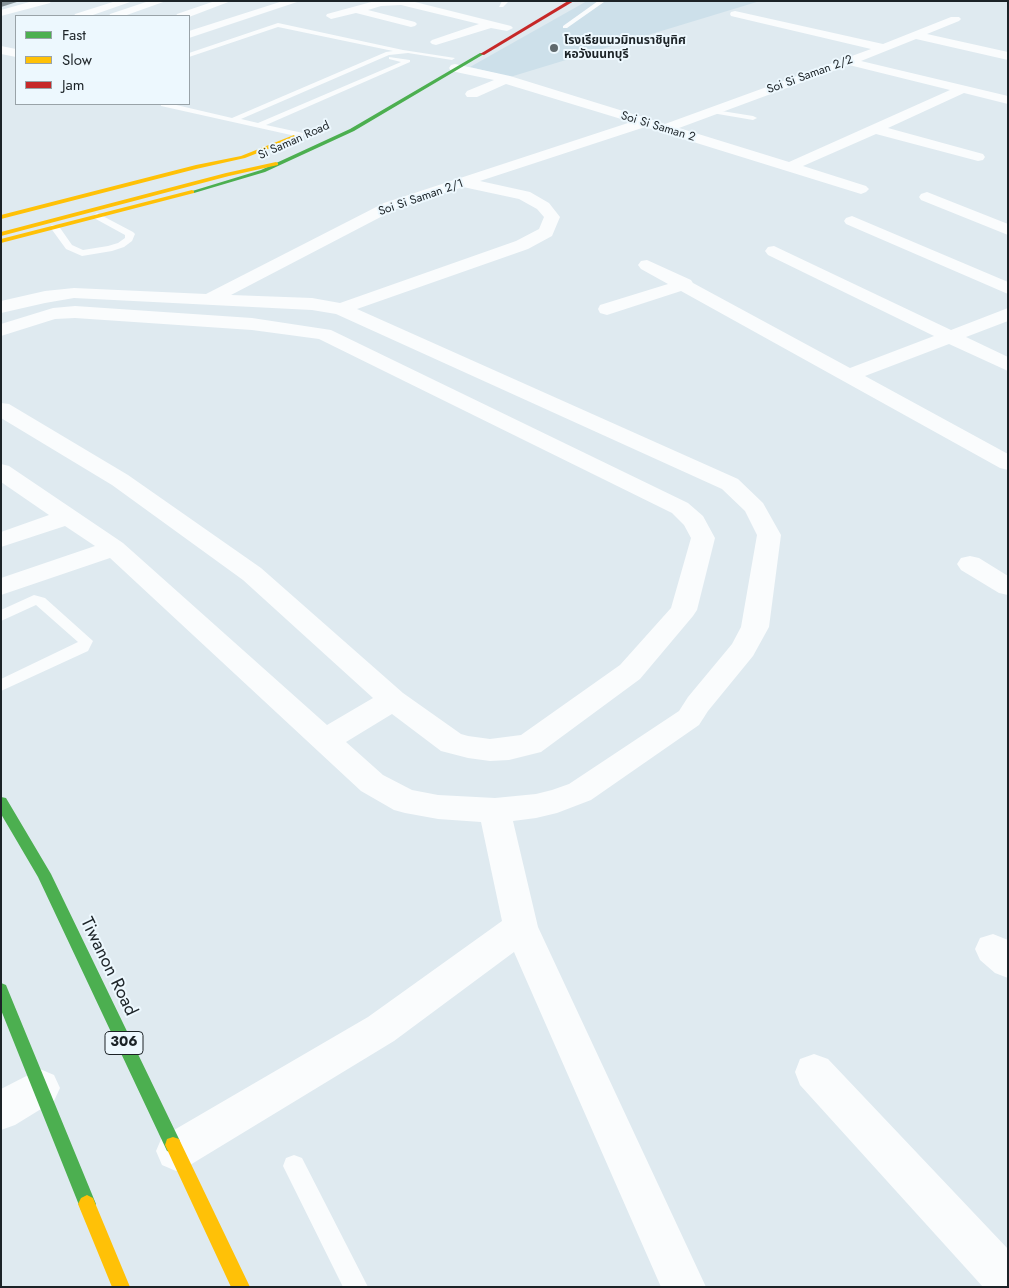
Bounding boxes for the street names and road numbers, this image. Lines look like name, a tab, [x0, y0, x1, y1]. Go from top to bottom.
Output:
street label: Soi Si Saman 2/2	[765, 53, 855, 97]
street label: Soi Si Saman 2	[619, 109, 697, 145]
street label: Si Saman Road	[256, 119, 332, 163]
street label: Soi Si Saman 2/1	[377, 177, 465, 219]
street label: Tiwanon Road	[75, 914, 141, 1020]
road number: 306	[105, 1032, 143, 1054]

